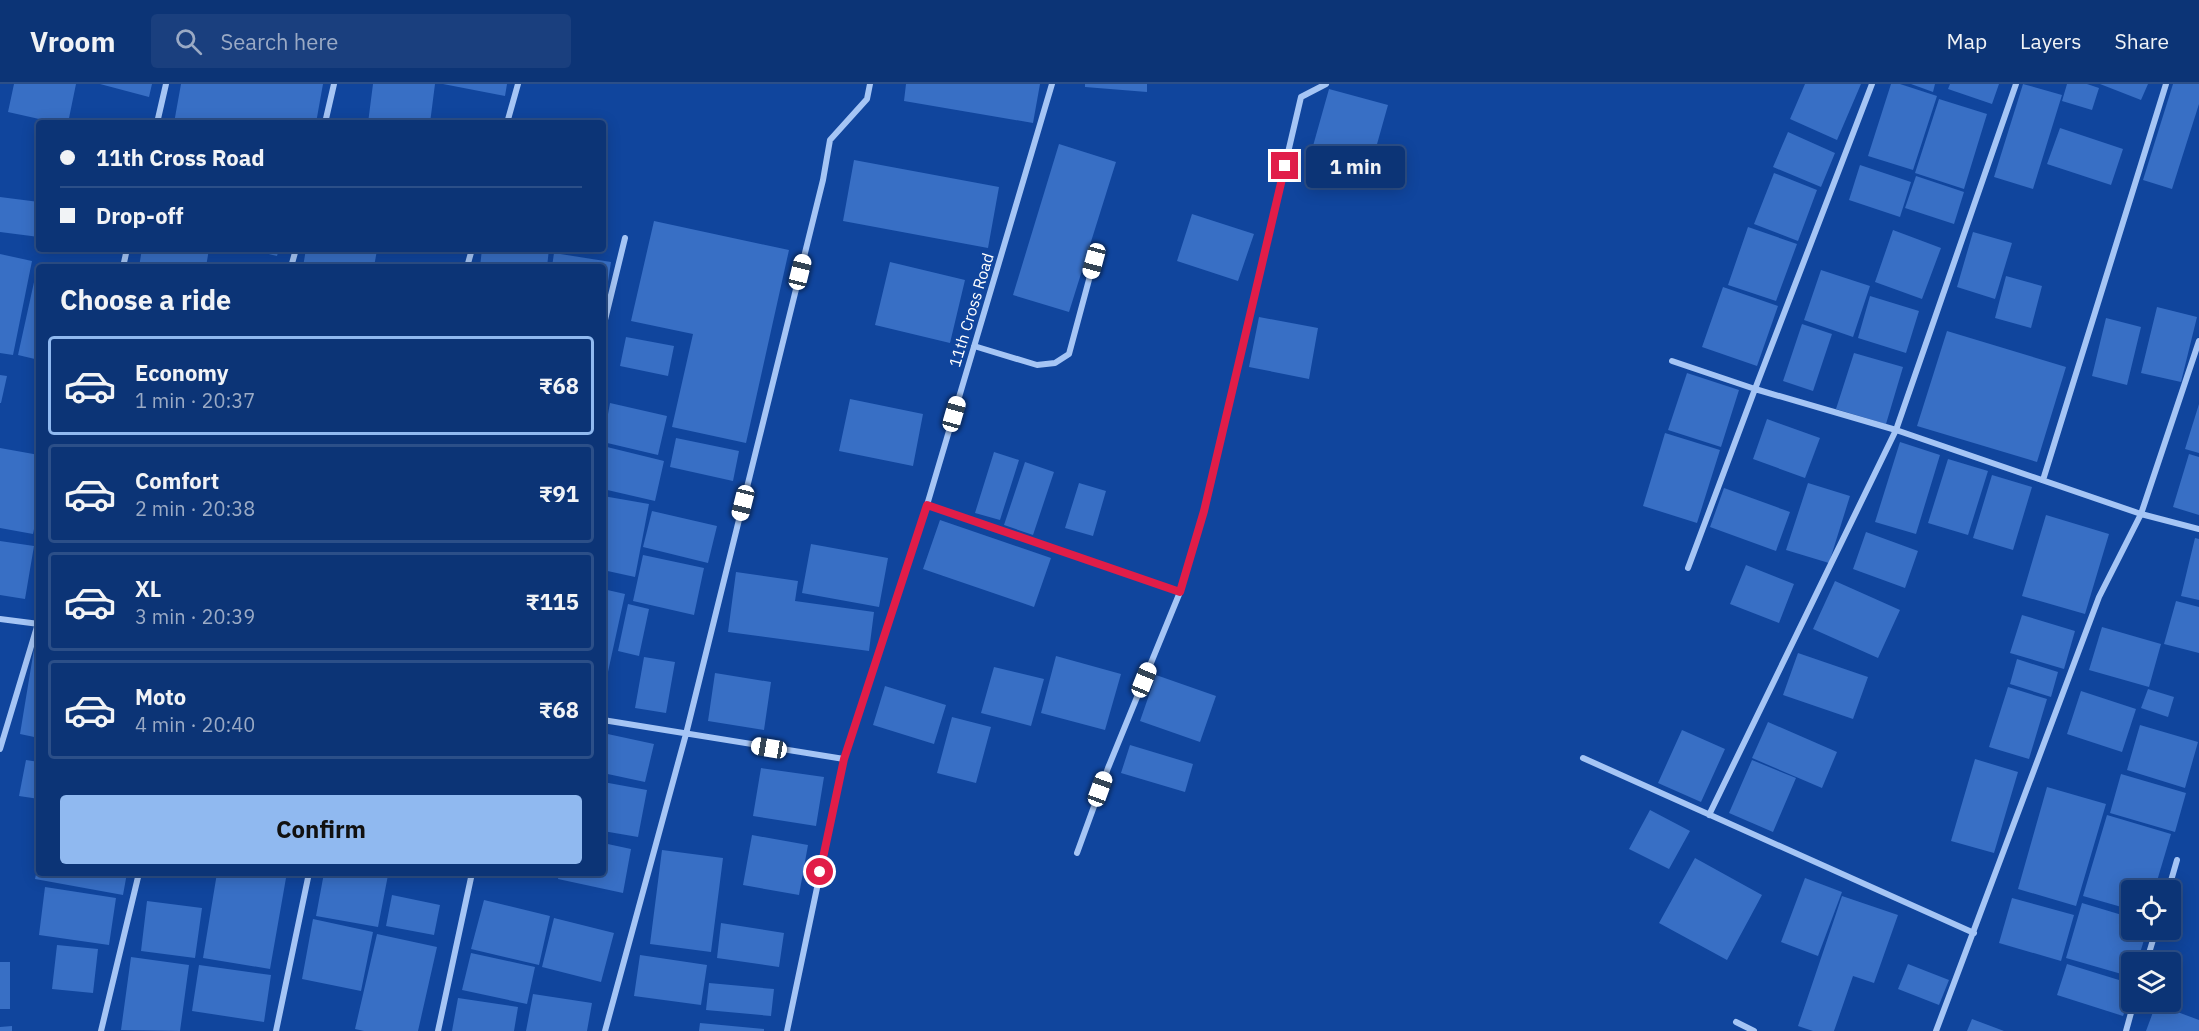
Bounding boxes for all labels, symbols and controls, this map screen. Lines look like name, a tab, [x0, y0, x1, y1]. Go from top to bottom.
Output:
search box	[151, 14, 571, 68]
text: Vroom	[30, 23, 115, 60]
icon: search	[172, 25, 205, 58]
text: Search here	[220, 27, 338, 56]
text: Map	[1947, 27, 1987, 55]
text: Layers	[2020, 27, 2082, 55]
text: Share	[2115, 27, 2169, 55]
text: 11th Cross Road	[96, 143, 265, 172]
callout: 1 min	[1306, 145, 1405, 187]
route end	[1271, 152, 1298, 179]
text: 1 min	[1329, 153, 1382, 180]
text: Drop-off	[96, 201, 183, 230]
car	[1081, 241, 1107, 281]
street label: 11th Cross Road	[944, 250, 998, 370]
car	[787, 252, 813, 292]
text: Choose a ride	[60, 282, 231, 317]
text: Economy	[135, 358, 229, 387]
icon: car	[63, 359, 117, 413]
text: ₹68	[539, 371, 579, 400]
text: 1 min · 20:37	[135, 387, 255, 414]
car	[940, 394, 968, 434]
text: Comfort	[135, 466, 219, 495]
icon: car	[63, 467, 117, 521]
text: ₹91	[539, 479, 579, 508]
car	[730, 483, 756, 523]
text: 2 min · 20:38	[135, 495, 255, 522]
text: XL	[135, 574, 161, 603]
icon: car	[63, 575, 117, 629]
text: ₹115	[526, 587, 579, 616]
text: 3 min · 20:39	[135, 603, 255, 630]
car	[1129, 660, 1159, 700]
text: Moto	[135, 682, 186, 711]
icon: car	[63, 683, 117, 737]
text: ₹68	[539, 695, 579, 724]
text: 4 min · 20:40	[135, 711, 255, 738]
car	[750, 736, 788, 760]
car	[1085, 769, 1115, 809]
button: Confirm	[60, 795, 582, 864]
route start	[806, 858, 833, 885]
map controls	[2121, 880, 2181, 1012]
button: locate	[2121, 880, 2181, 940]
button: layers	[2121, 952, 2181, 1012]

